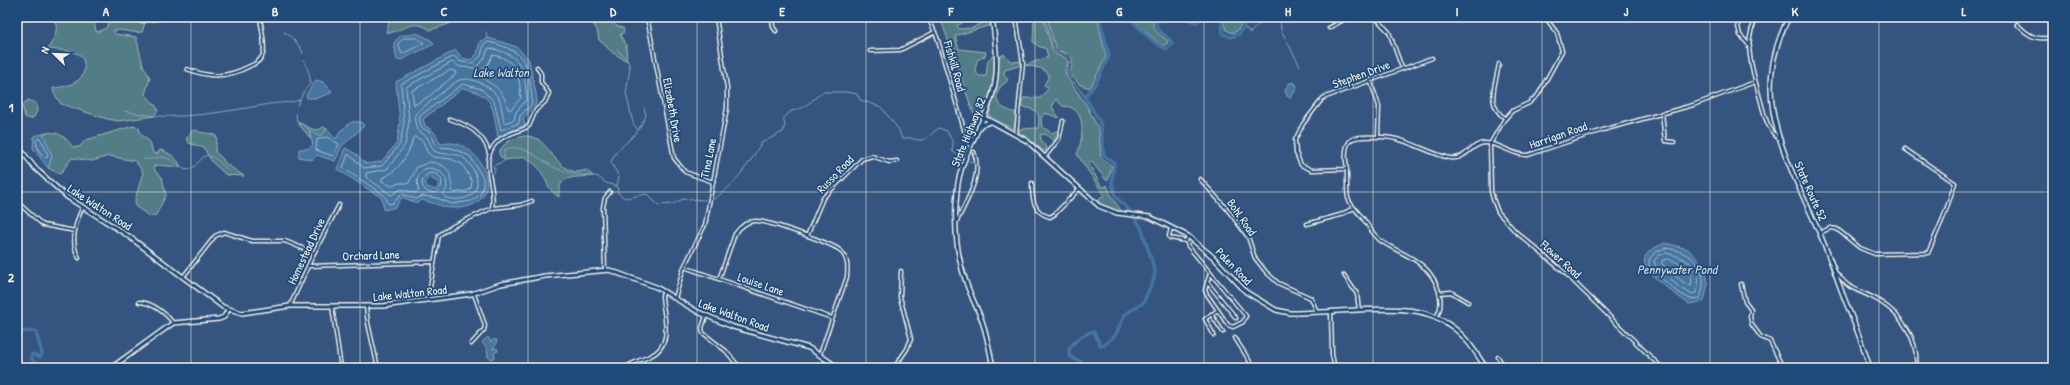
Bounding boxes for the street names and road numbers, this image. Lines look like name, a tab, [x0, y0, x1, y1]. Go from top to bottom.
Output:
street label: Fishkill Road	[939, 38, 970, 94]
street label: Stephen Drive	[1330, 56, 1392, 92]
street label: Elizabeth Drive	[659, 76, 687, 144]
street label: State Highway 82	[946, 94, 990, 169]
street label: Harrigan Road	[1527, 117, 1589, 153]
street label: Tina Lane	[696, 136, 720, 180]
street label: Russo Road	[813, 151, 858, 197]
street label: State Route 52	[1790, 159, 1832, 224]
street label: Lake Walton Road	[64, 180, 136, 234]
street label: Bohl Road	[1223, 195, 1261, 239]
street label: Homestead Drive	[283, 215, 329, 287]
street label: Flower Road	[1536, 235, 1585, 282]
street label: Palen Road	[1212, 243, 1256, 289]
street label: Orchard Lane	[342, 246, 400, 264]
street label: Louise Lane	[735, 268, 787, 300]
street label: Lake Walton Road	[372, 281, 448, 305]
street label: Lake Walton Road	[696, 294, 772, 336]

